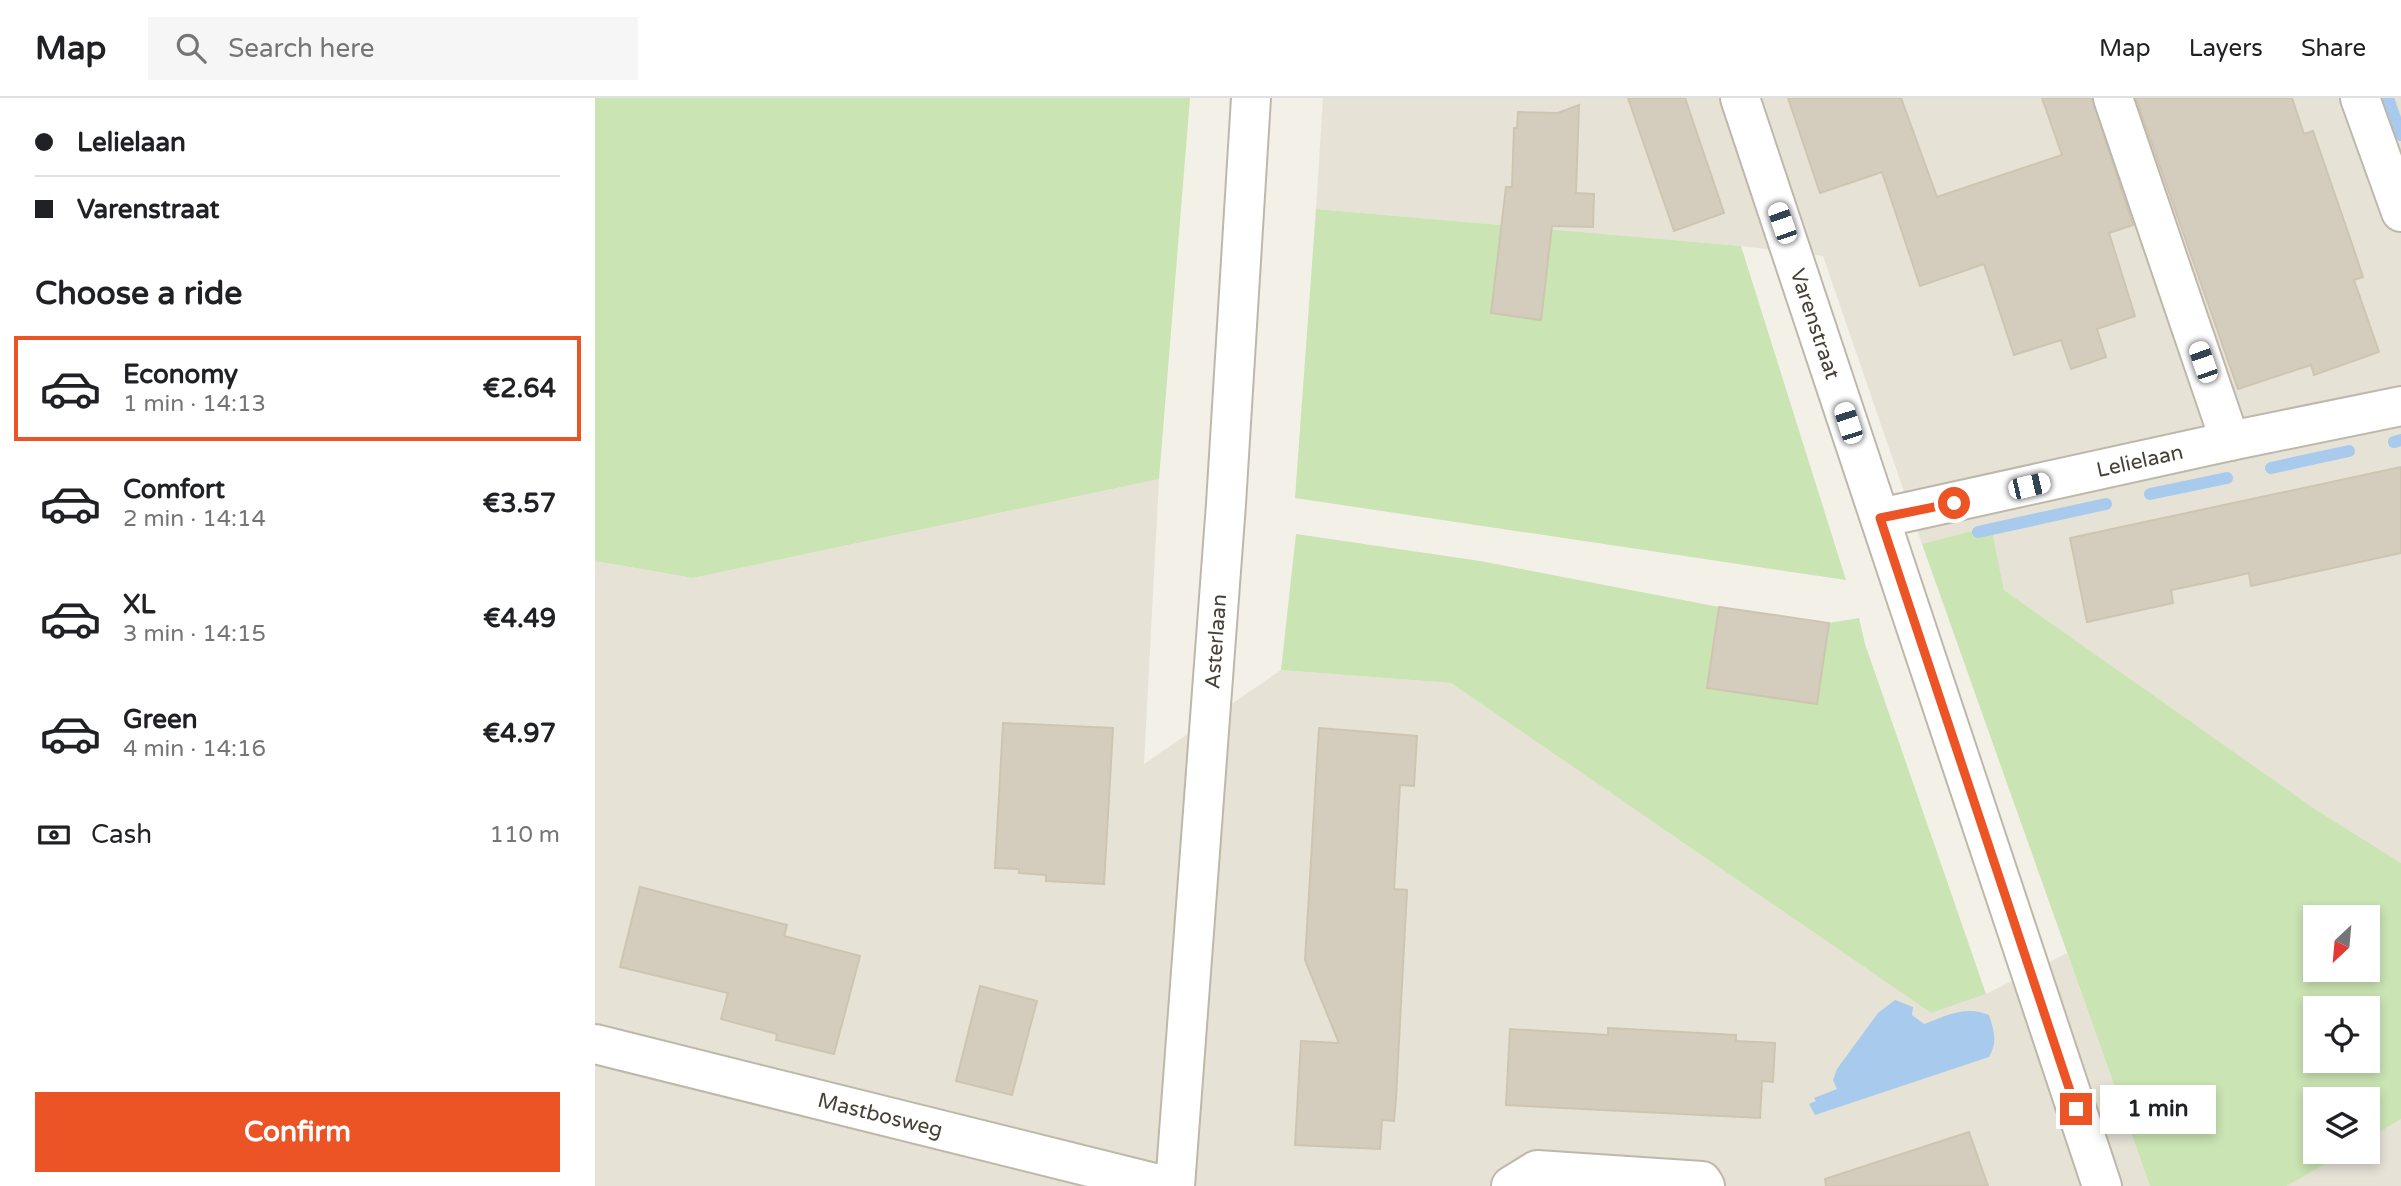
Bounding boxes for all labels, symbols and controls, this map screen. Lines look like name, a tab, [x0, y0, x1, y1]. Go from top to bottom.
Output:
search box	[148, 17, 638, 80]
text: Map	[35, 29, 106, 68]
icon: search	[172, 29, 210, 67]
text: Search here	[228, 33, 374, 64]
text: Map	[2099, 34, 2151, 63]
text: Layers	[2189, 34, 2263, 63]
text: Share	[2301, 34, 2366, 63]
text: Lelielaan	[77, 127, 186, 158]
text: Varenstraat	[77, 194, 219, 225]
car	[1766, 200, 1799, 246]
street label: Varenstraat	[1785, 265, 1845, 383]
text: Choose a ride	[35, 275, 242, 313]
car	[2187, 339, 2220, 385]
icon: car	[39, 357, 102, 420]
text: Economy	[123, 359, 238, 390]
text: €2.64	[483, 373, 556, 404]
text: 1 min · 14:13	[123, 390, 266, 418]
car	[1832, 400, 1865, 446]
street label: Lelielaan	[2094, 440, 2186, 483]
car	[2007, 471, 2052, 501]
icon: car	[39, 472, 102, 535]
text: Comfort	[123, 474, 225, 505]
route start	[1938, 487, 1970, 519]
text: €3.57	[483, 488, 556, 519]
text: 2 min · 14:14	[123, 505, 266, 533]
icon: car	[39, 587, 102, 650]
text: XL	[123, 589, 155, 620]
street label: Asterlaan	[1200, 593, 1232, 690]
text: €4.49	[483, 603, 556, 634]
text: 3 min · 14:15	[123, 620, 266, 648]
icon: car	[39, 702, 102, 765]
text: Green	[123, 704, 198, 735]
text: €4.97	[483, 718, 556, 749]
text: 4 min · 14:16	[123, 735, 266, 763]
icon: cash	[35, 816, 73, 854]
text: Cash	[91, 819, 152, 850]
text: 110 m	[490, 821, 560, 849]
north arrow	[2303, 905, 2380, 982]
map controls	[2303, 905, 2380, 1164]
button: locate	[2303, 996, 2380, 1073]
callout: 1 min	[2101, 1084, 2216, 1134]
button: layers	[2303, 1087, 2380, 1164]
street label: Mastbosweg	[815, 1088, 945, 1143]
button: Confirm	[35, 1092, 560, 1172]
route end	[2060, 1093, 2092, 1125]
text: 1 min	[2127, 1095, 2189, 1123]

